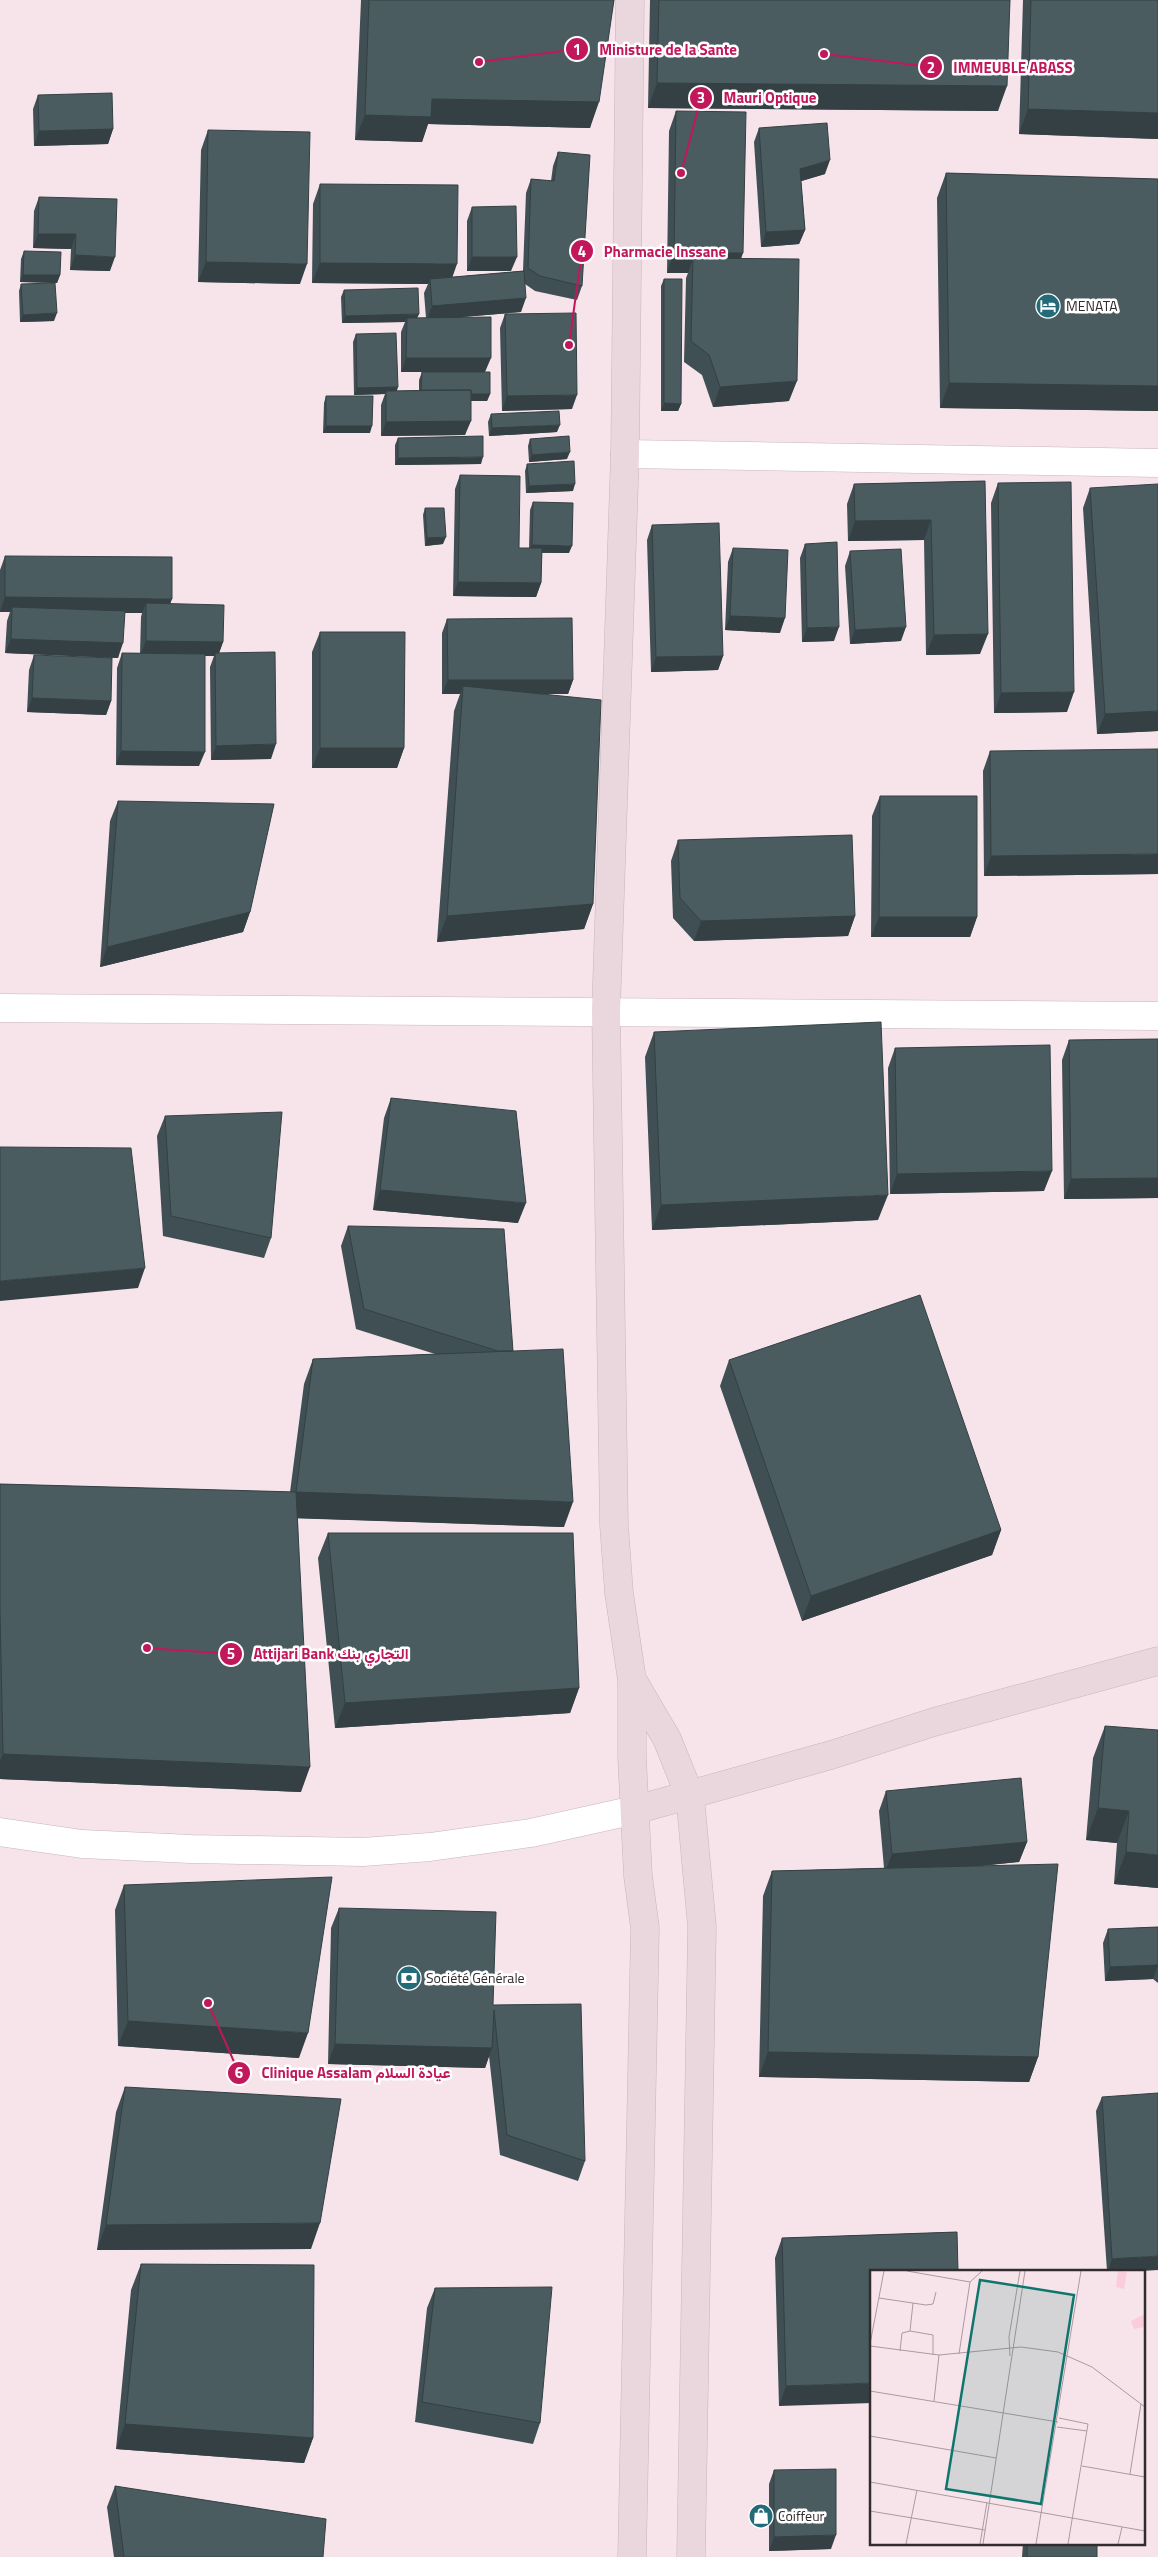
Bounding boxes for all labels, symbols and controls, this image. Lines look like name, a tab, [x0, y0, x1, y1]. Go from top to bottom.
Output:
callout: Ministure de la Sante	[564, 34, 747, 64]
text: 1	[573, 38, 581, 61]
text: Ministure de la Sante	[599, 38, 737, 61]
callout: IMMEUBLE ABASS	[918, 52, 1082, 82]
text: 2	[927, 56, 935, 79]
text: IMMEUBLE ABASS	[953, 56, 1073, 79]
callout: Mauri Optique	[689, 83, 827, 113]
text: 3	[697, 86, 705, 109]
text: Mauri Optique	[724, 86, 817, 109]
callout: Pharmacie Inssane	[569, 236, 737, 266]
text: 4	[578, 240, 586, 263]
text: Pharmacie Inssane	[604, 240, 727, 263]
hotel icon: MENATA	[1035, 293, 1061, 319]
place label: MENATA	[1066, 295, 1118, 316]
callout: Attijari Bank التجاري بنك	[218, 1639, 418, 1669]
text: 5	[227, 1642, 235, 1665]
text: Attijari Bank التجاري بنك	[253, 1642, 409, 1667]
bank icon: Société Générale	[396, 1965, 422, 1991]
place label: Société Générale	[426, 1967, 525, 1988]
callout: Clinique Assalam عيادة السلام	[226, 2058, 460, 2088]
text: 6	[235, 2061, 243, 2084]
text: Clinique Assalam عيادة السلام	[261, 2061, 451, 2084]
inset map	[870, 2270, 1146, 2544]
shop icon: Coiffeur	[748, 2503, 774, 2529]
place label: Coiffeur	[778, 2505, 825, 2526]

